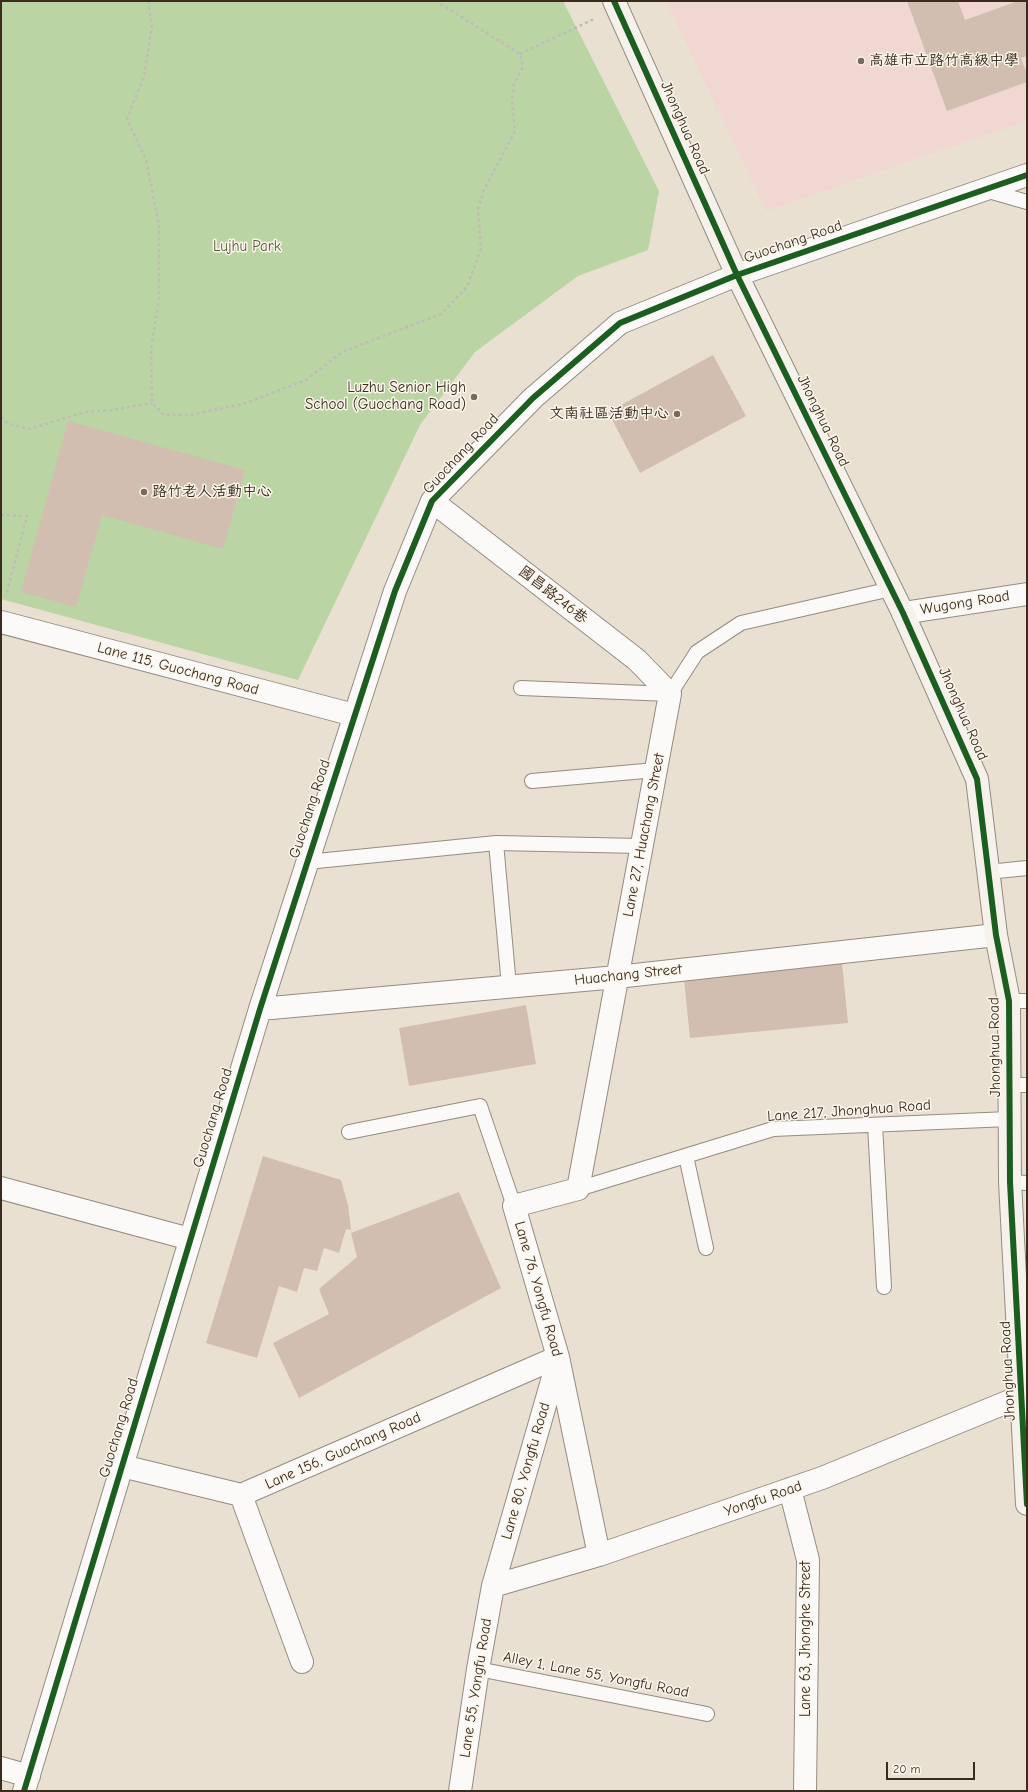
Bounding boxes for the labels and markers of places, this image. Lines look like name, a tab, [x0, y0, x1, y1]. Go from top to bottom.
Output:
place label: 高雄市立路竹高級中學	[869, 52, 1019, 70]
marker: 高雄市立路竹高級中學	[856, 56, 866, 66]
place label: Luzhu Senior High School (Guochang Road)	[305, 379, 466, 414]
marker: Luzhu Senior High School (Guochang Road)	[469, 392, 479, 402]
place label: 文南社區活動中心	[549, 405, 669, 423]
marker: 文南社區活動中心	[672, 409, 682, 419]
place label: 路竹老人活動中心	[152, 483, 272, 501]
marker: 路竹老人活動中心	[139, 487, 149, 497]

